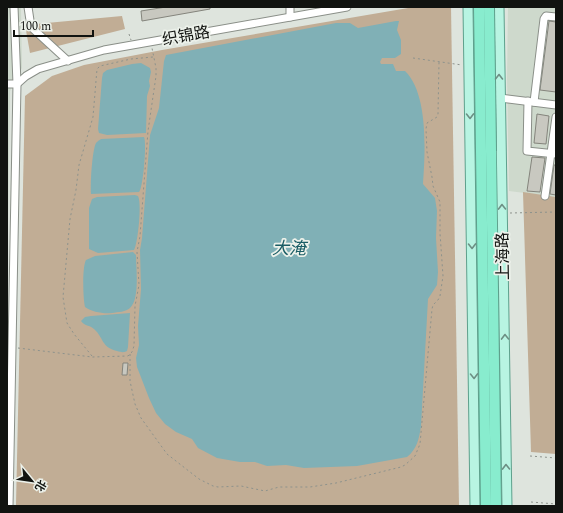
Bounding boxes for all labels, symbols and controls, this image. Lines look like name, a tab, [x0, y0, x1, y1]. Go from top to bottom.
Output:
scale bar	[14, 12, 93, 38]
text: 100 m	[20, 17, 51, 36]
street label: 织锦路	[160, 20, 212, 52]
one-way arrow	[495, 74, 503, 80]
one-way arrow	[466, 113, 474, 119]
one-way arrow	[498, 204, 506, 210]
street label: 上海路	[491, 232, 515, 280]
water label: 大淹	[272, 236, 309, 262]
one-way arrow	[468, 243, 476, 249]
one-way arrow	[500, 334, 509, 340]
one-way arrow	[470, 373, 478, 379]
north arrow	[12, 461, 52, 501]
one-way arrow	[502, 464, 510, 470]
text: 北	[30, 477, 50, 495]

